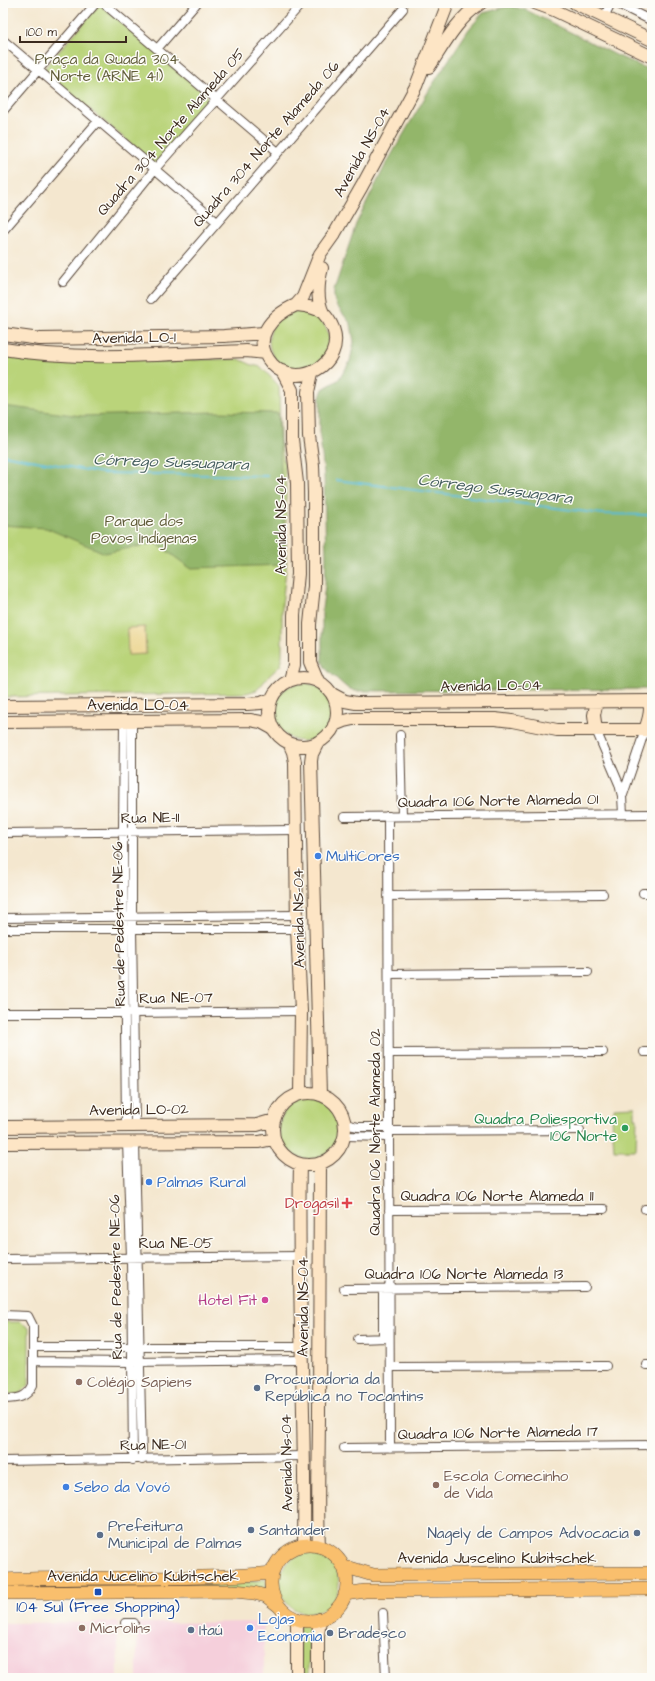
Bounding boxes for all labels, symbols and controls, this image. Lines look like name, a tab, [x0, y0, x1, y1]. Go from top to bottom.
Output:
scale bar	[20, 18, 126, 44]
text: 100 m	[26, 24, 57, 41]
street label: Quadra 304 Norte Alameda 05	[92, 43, 250, 220]
park label: Praça da Quada 304 Norte (ARNE 41)	[35, 49, 179, 87]
street label: Quadra 304 Norte Alameda 06	[188, 56, 345, 232]
street label: Avenida NS-04	[329, 103, 395, 201]
street label: Avenida LO-1	[92, 327, 176, 349]
water label: Córrego Sussuapara	[93, 448, 250, 477]
water label: Córrego Sussuapara	[417, 469, 574, 510]
street label: Avenida NS-04	[271, 475, 292, 575]
park label: Parque dos Povos Indígenas	[91, 511, 197, 550]
street label: Avenida LO-04	[440, 675, 542, 697]
street label: Avenida LO-04	[87, 695, 189, 716]
street label: Quadra 106 Norte Alameda 01	[397, 789, 599, 813]
street label: Rua NE-11	[120, 807, 180, 829]
street label: Rua de Pedestre NE-06	[107, 841, 131, 1007]
place label: MultiCores	[326, 846, 400, 867]
marker: MultiCores	[313, 851, 323, 861]
street label: Avenida NS-04	[288, 868, 310, 968]
street label: Rua NE-07	[139, 987, 213, 1009]
street label: Quadra 106 Norte Alameda 02	[365, 1028, 386, 1236]
street label: Avenida LO-02	[89, 1099, 189, 1121]
place label: Quadra Poliesportiva 106 Norte	[474, 1109, 617, 1147]
marker: Quadra Poliesportiva 106 Norte	[620, 1123, 630, 1133]
place label: Palmas Rural	[157, 1172, 246, 1193]
marker: Palmas Rural	[144, 1177, 154, 1187]
street label: Quadra 106 Norte Alameda 11	[400, 1186, 594, 1207]
place label: Drogasil	[285, 1193, 339, 1215]
street label: Rua de Pedestre NE-06	[104, 1194, 128, 1360]
marker: Drogasil	[342, 1198, 352, 1208]
street label: Rua NE-05	[139, 1233, 214, 1254]
street label: Avenida NS-04	[293, 1257, 314, 1357]
street label: Quadra 106 Norte Alameda 13	[365, 1264, 564, 1285]
place label: Hotel Fit	[198, 1290, 257, 1311]
marker: Hotel Fit	[260, 1295, 270, 1305]
place label: Procuradoria da República no Tocantins	[265, 1369, 424, 1407]
place label: Colégio Sapiens	[87, 1372, 192, 1394]
marker: Colégio Sapiens	[74, 1377, 84, 1387]
marker: Procuradoria da República no Tocantins	[252, 1383, 262, 1393]
street label: Avenida Ns-04	[276, 1414, 298, 1512]
street label: Quadra 106 Norte Alameda 17	[398, 1421, 598, 1445]
street label: Rua NE-01	[120, 1434, 186, 1456]
place label: Escola Comecinho de Vida	[444, 1466, 569, 1504]
place label: Sebo da Vovó	[74, 1477, 171, 1498]
marker: Escola Comecinho de Vida	[431, 1480, 441, 1490]
marker: Sebo da Vovó	[61, 1482, 71, 1492]
place label: Prefeitura Municipal de Palmas	[108, 1516, 243, 1554]
place label: Santander	[259, 1520, 329, 1541]
place label: Nagely de Campos Advocacia	[427, 1523, 629, 1545]
marker: Santander	[246, 1525, 256, 1535]
marker: Nagely de Campos Advocacia	[632, 1528, 642, 1538]
marker: Prefeitura Municipal de Palmas	[95, 1530, 105, 1540]
street label: Avenida Juscelino Kubitschek	[397, 1548, 597, 1569]
street label: Avenida Jucelino Kubitschek	[47, 1566, 239, 1587]
marker: 104 Sul (Free Shopping)	[93, 1587, 103, 1597]
place label: 104 Sul (Free Shopping)	[16, 1597, 180, 1619]
place label: Lojas Economia	[258, 1609, 323, 1647]
place label: Microlins	[90, 1618, 151, 1639]
place label: Itaú	[199, 1620, 223, 1641]
marker: Microlins	[77, 1623, 87, 1633]
marker: Lojas Economia	[245, 1623, 255, 1633]
place label: Bradesco	[338, 1623, 406, 1644]
marker: Itaú	[186, 1625, 196, 1635]
marker: Bradesco	[325, 1628, 335, 1638]

